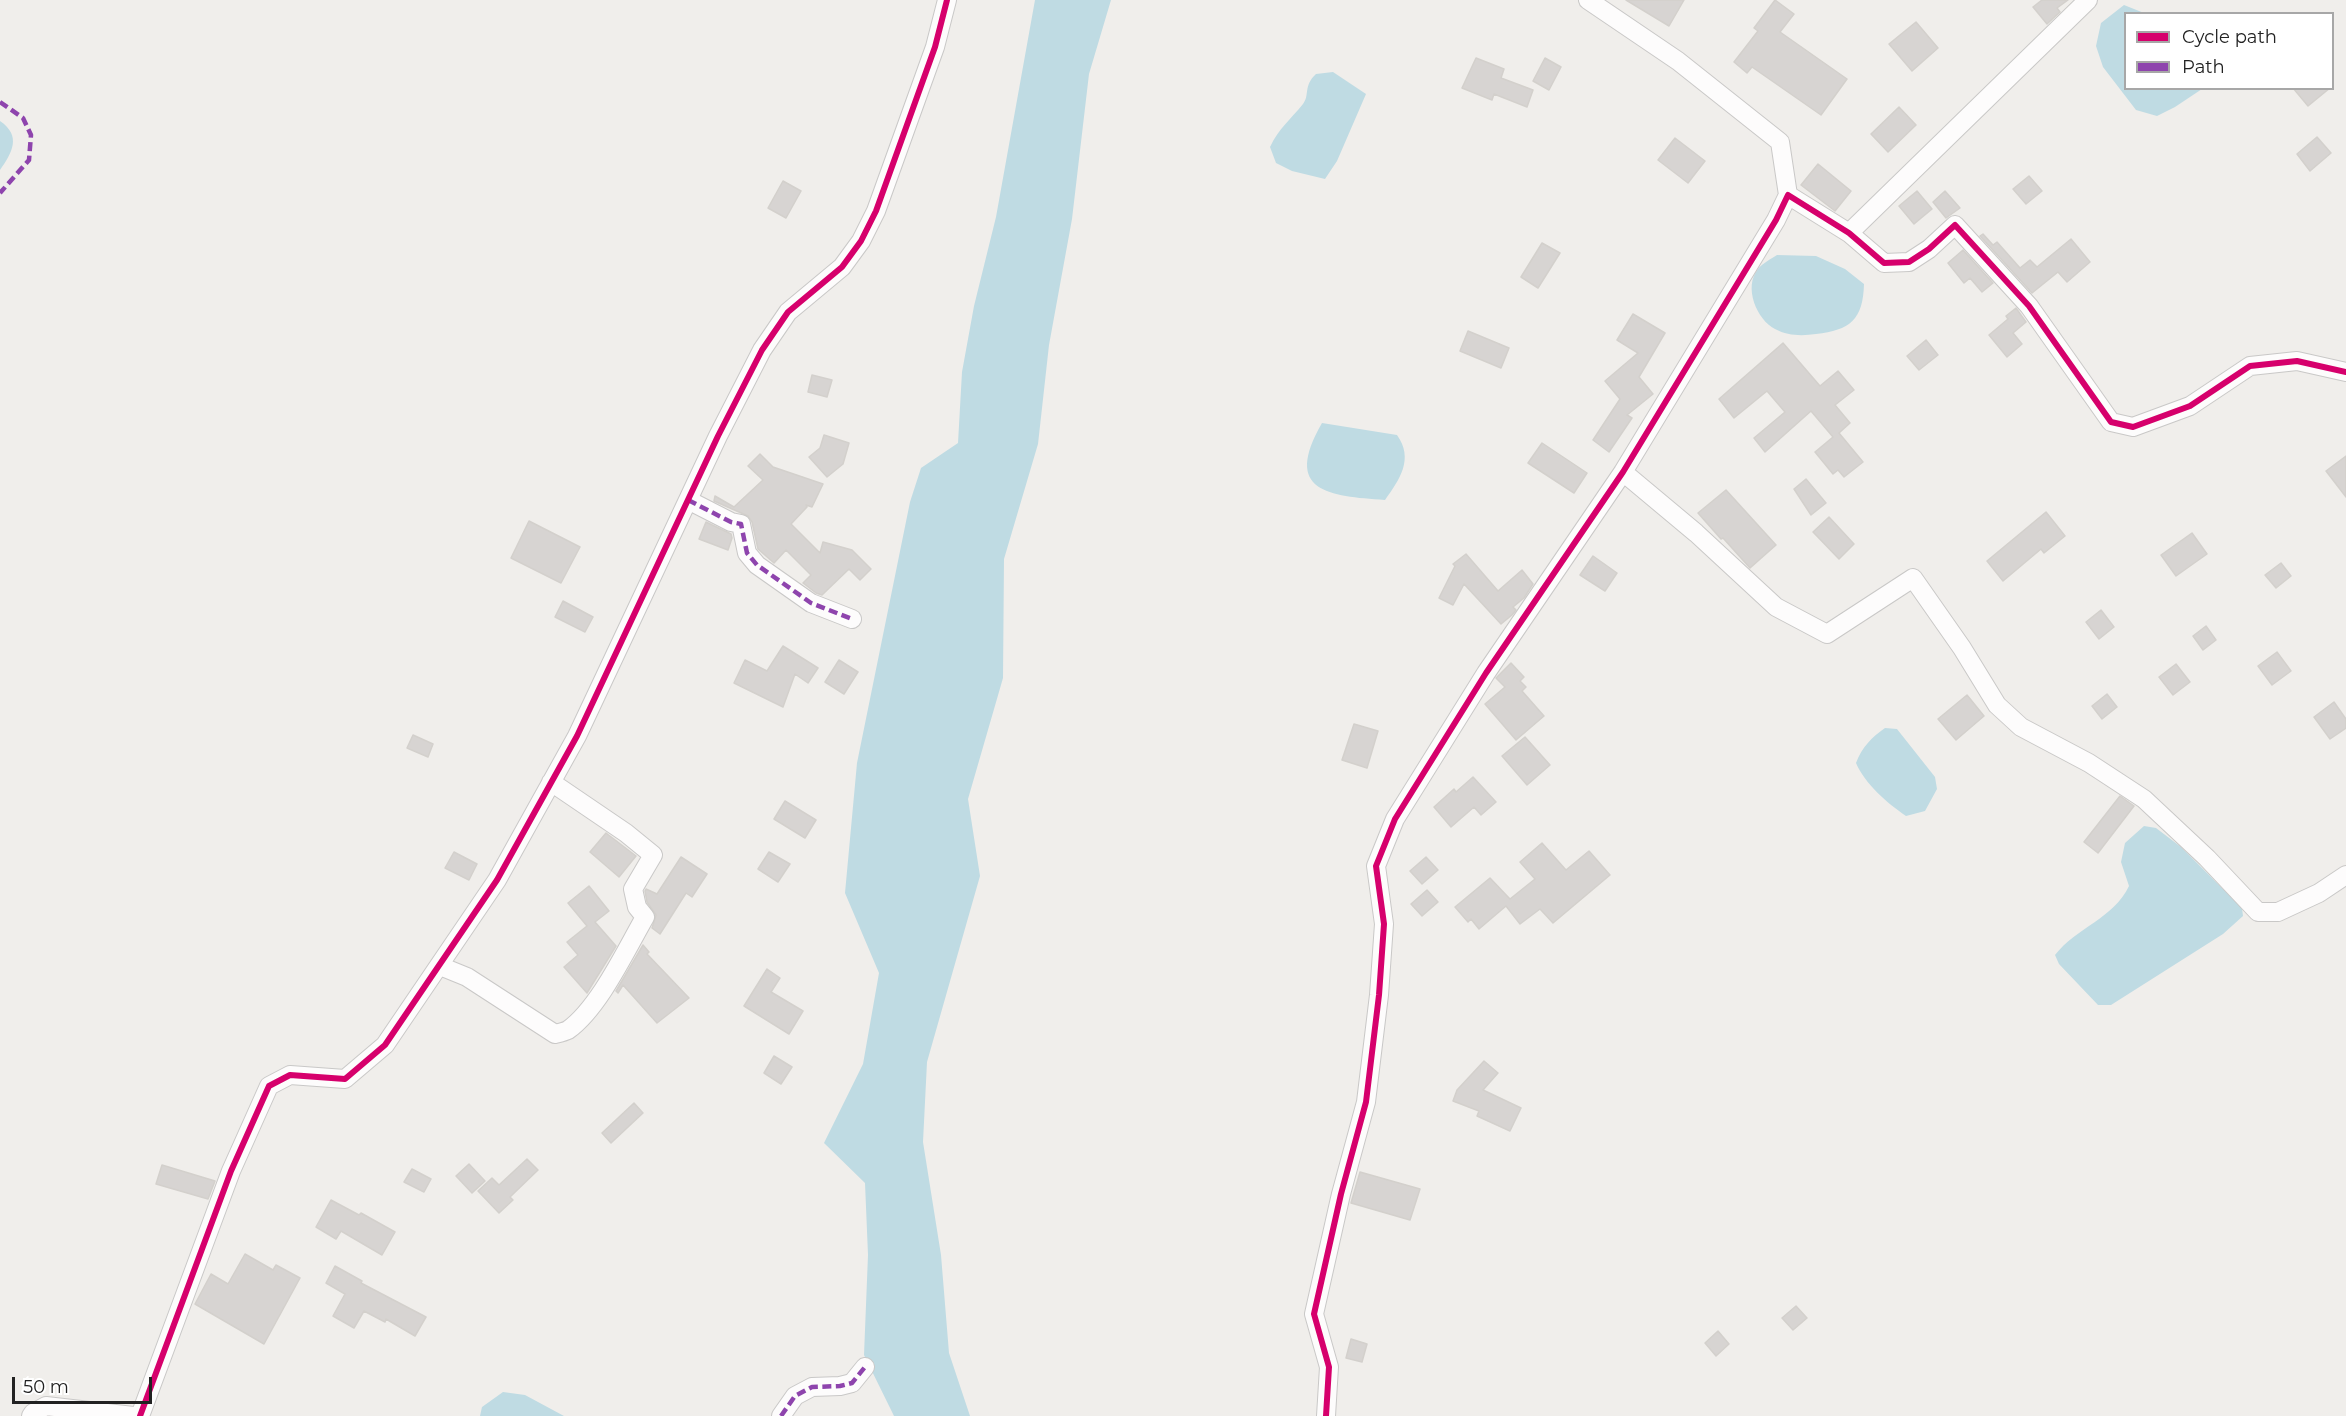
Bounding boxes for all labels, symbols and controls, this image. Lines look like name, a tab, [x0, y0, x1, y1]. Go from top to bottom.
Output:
legend	[2124, 12, 2334, 90]
text: Cycle path	[2182, 26, 2277, 48]
text: Path	[2182, 56, 2225, 78]
scale bar	[15, 1365, 154, 1403]
text: 50 m	[23, 1376, 69, 1398]

